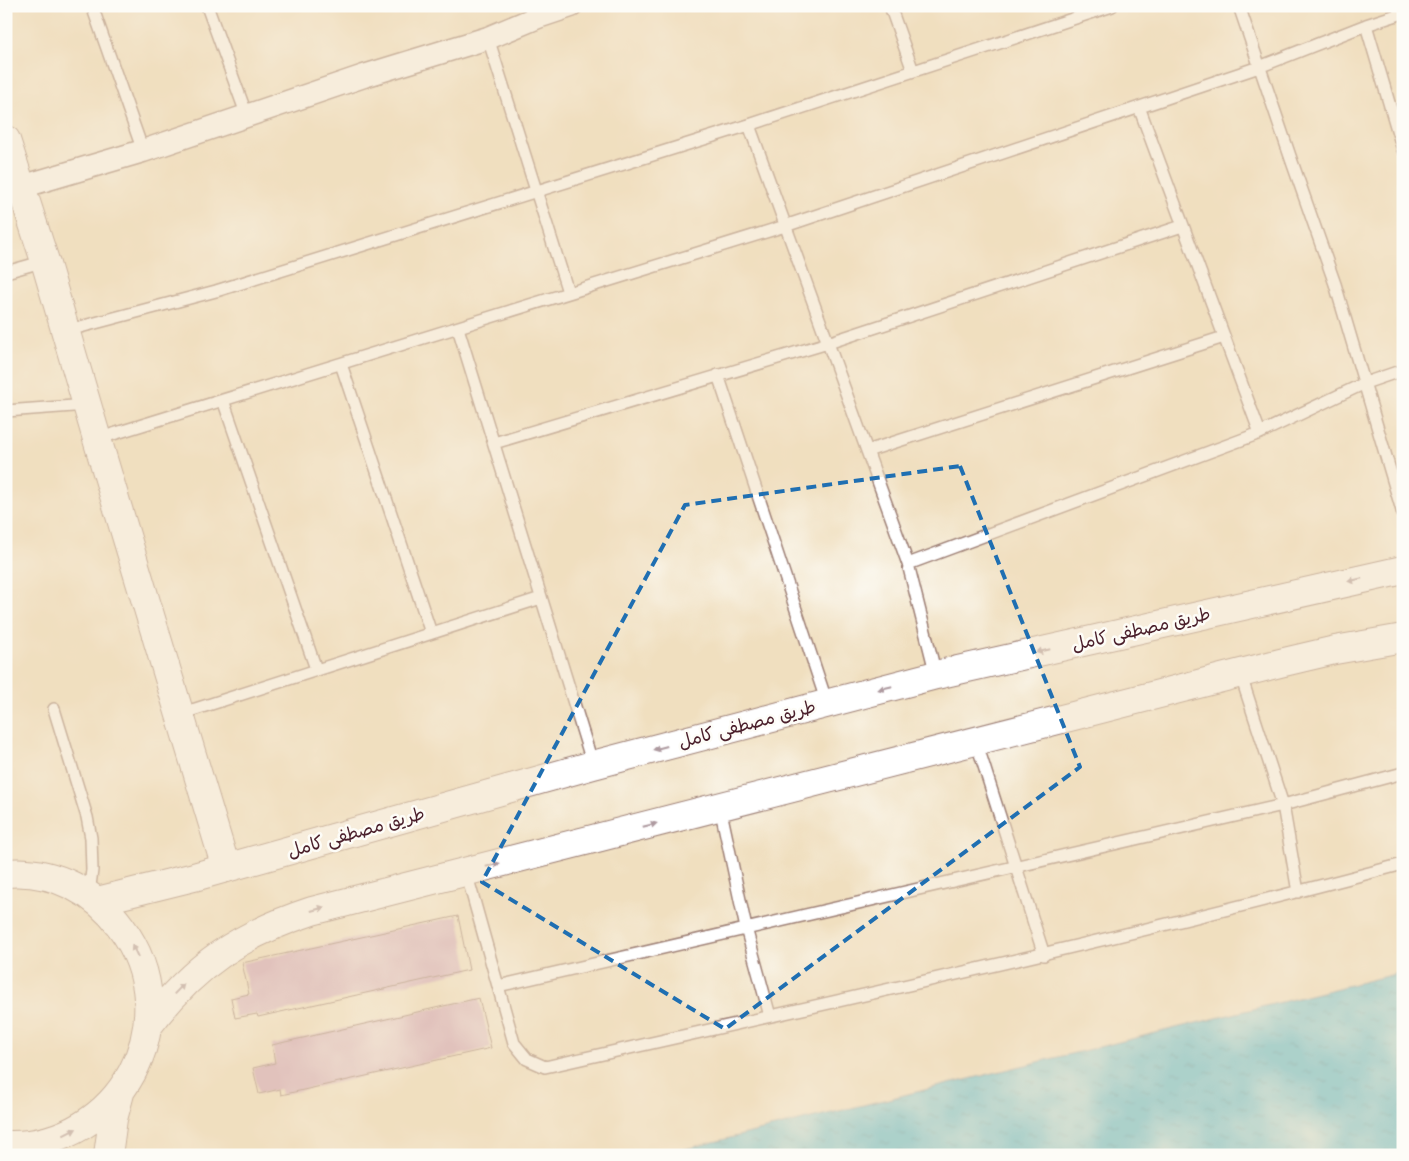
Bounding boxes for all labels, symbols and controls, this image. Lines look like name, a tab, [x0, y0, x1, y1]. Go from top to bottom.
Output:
one-way arrow	[1347, 577, 1363, 585]
street label: طريق مصطفى كامل	[1068, 597, 1214, 661]
one-way arrow	[1036, 647, 1051, 655]
one-way arrow	[877, 685, 892, 693]
street label: طريق مصطفى كامل	[674, 690, 820, 758]
one-way arrow	[653, 744, 668, 752]
street label: طريق مصطفى كامل	[284, 797, 428, 867]
one-way arrow	[642, 820, 657, 828]
one-way arrow	[485, 861, 500, 869]
one-way arrow	[311, 905, 326, 913]
one-way arrow	[131, 944, 139, 958]
one-way arrow	[173, 983, 185, 995]
one-way arrow	[63, 1128, 78, 1136]

